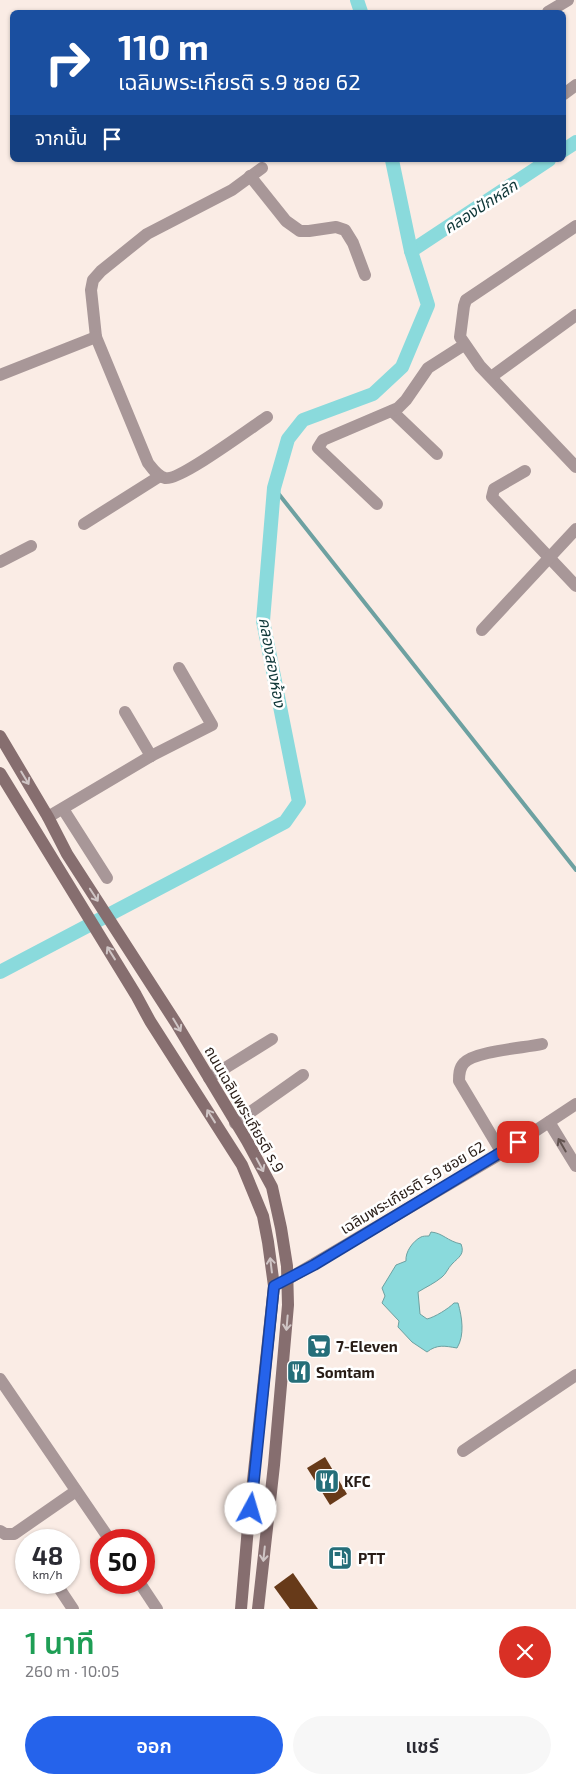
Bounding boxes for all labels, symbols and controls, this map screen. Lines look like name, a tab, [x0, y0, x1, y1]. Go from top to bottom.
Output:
text: 110 m	[118, 25, 209, 67]
icon: right	[35, 30, 100, 95]
text: เฉลิมพระเกียรติ ร.9 ซอย 62	[118, 68, 361, 94]
icon: arrive	[98, 125, 126, 153]
text: จากนั้น	[35, 126, 88, 149]
water label: คลองปักหลัก	[440, 174, 522, 237]
water label: คลองสองห้อง	[256, 616, 290, 710]
one-way arrow	[20, 770, 30, 785]
one-way arrow	[88, 888, 99, 902]
one-way arrow	[105, 947, 115, 961]
one-way arrow	[173, 1018, 183, 1032]
street label: ถนนเฉลิมพระเกียรติ ร.9	[201, 1042, 289, 1176]
one-way arrow	[206, 1109, 217, 1123]
pin	[497, 1121, 539, 1163]
icon: arrive	[504, 1128, 532, 1156]
street label: เฉลิมพระเกียรติ ร.9 ซอย 62	[336, 1137, 488, 1237]
one-way arrow	[557, 1138, 567, 1152]
one-way arrow	[256, 1157, 265, 1172]
one-way arrow	[266, 1257, 276, 1273]
one-way arrow	[282, 1315, 292, 1331]
supermarket icon: 7-Eleven	[306, 1333, 332, 1359]
place label: 7-Eleven	[336, 1337, 398, 1355]
restaurant icon: Somtam	[286, 1359, 312, 1385]
place label: Somtam	[316, 1363, 375, 1381]
restaurant icon: KFC	[314, 1468, 340, 1494]
place label: KFC	[344, 1472, 371, 1490]
position arrow	[224, 1482, 276, 1534]
speed limit sign: 50	[90, 1529, 155, 1594]
text: 48	[32, 1540, 63, 1570]
fuel station icon: PTT	[327, 1545, 353, 1571]
one-way arrow	[259, 1546, 269, 1562]
place label: PTT	[358, 1549, 385, 1567]
text: km/h	[33, 1567, 62, 1581]
text: 1 นาที	[25, 1624, 95, 1660]
button: close	[499, 1626, 551, 1678]
text: 260 m · 10:05	[25, 1661, 119, 1680]
button: ออก	[25, 1716, 283, 1774]
button: แชร์	[293, 1716, 551, 1774]

